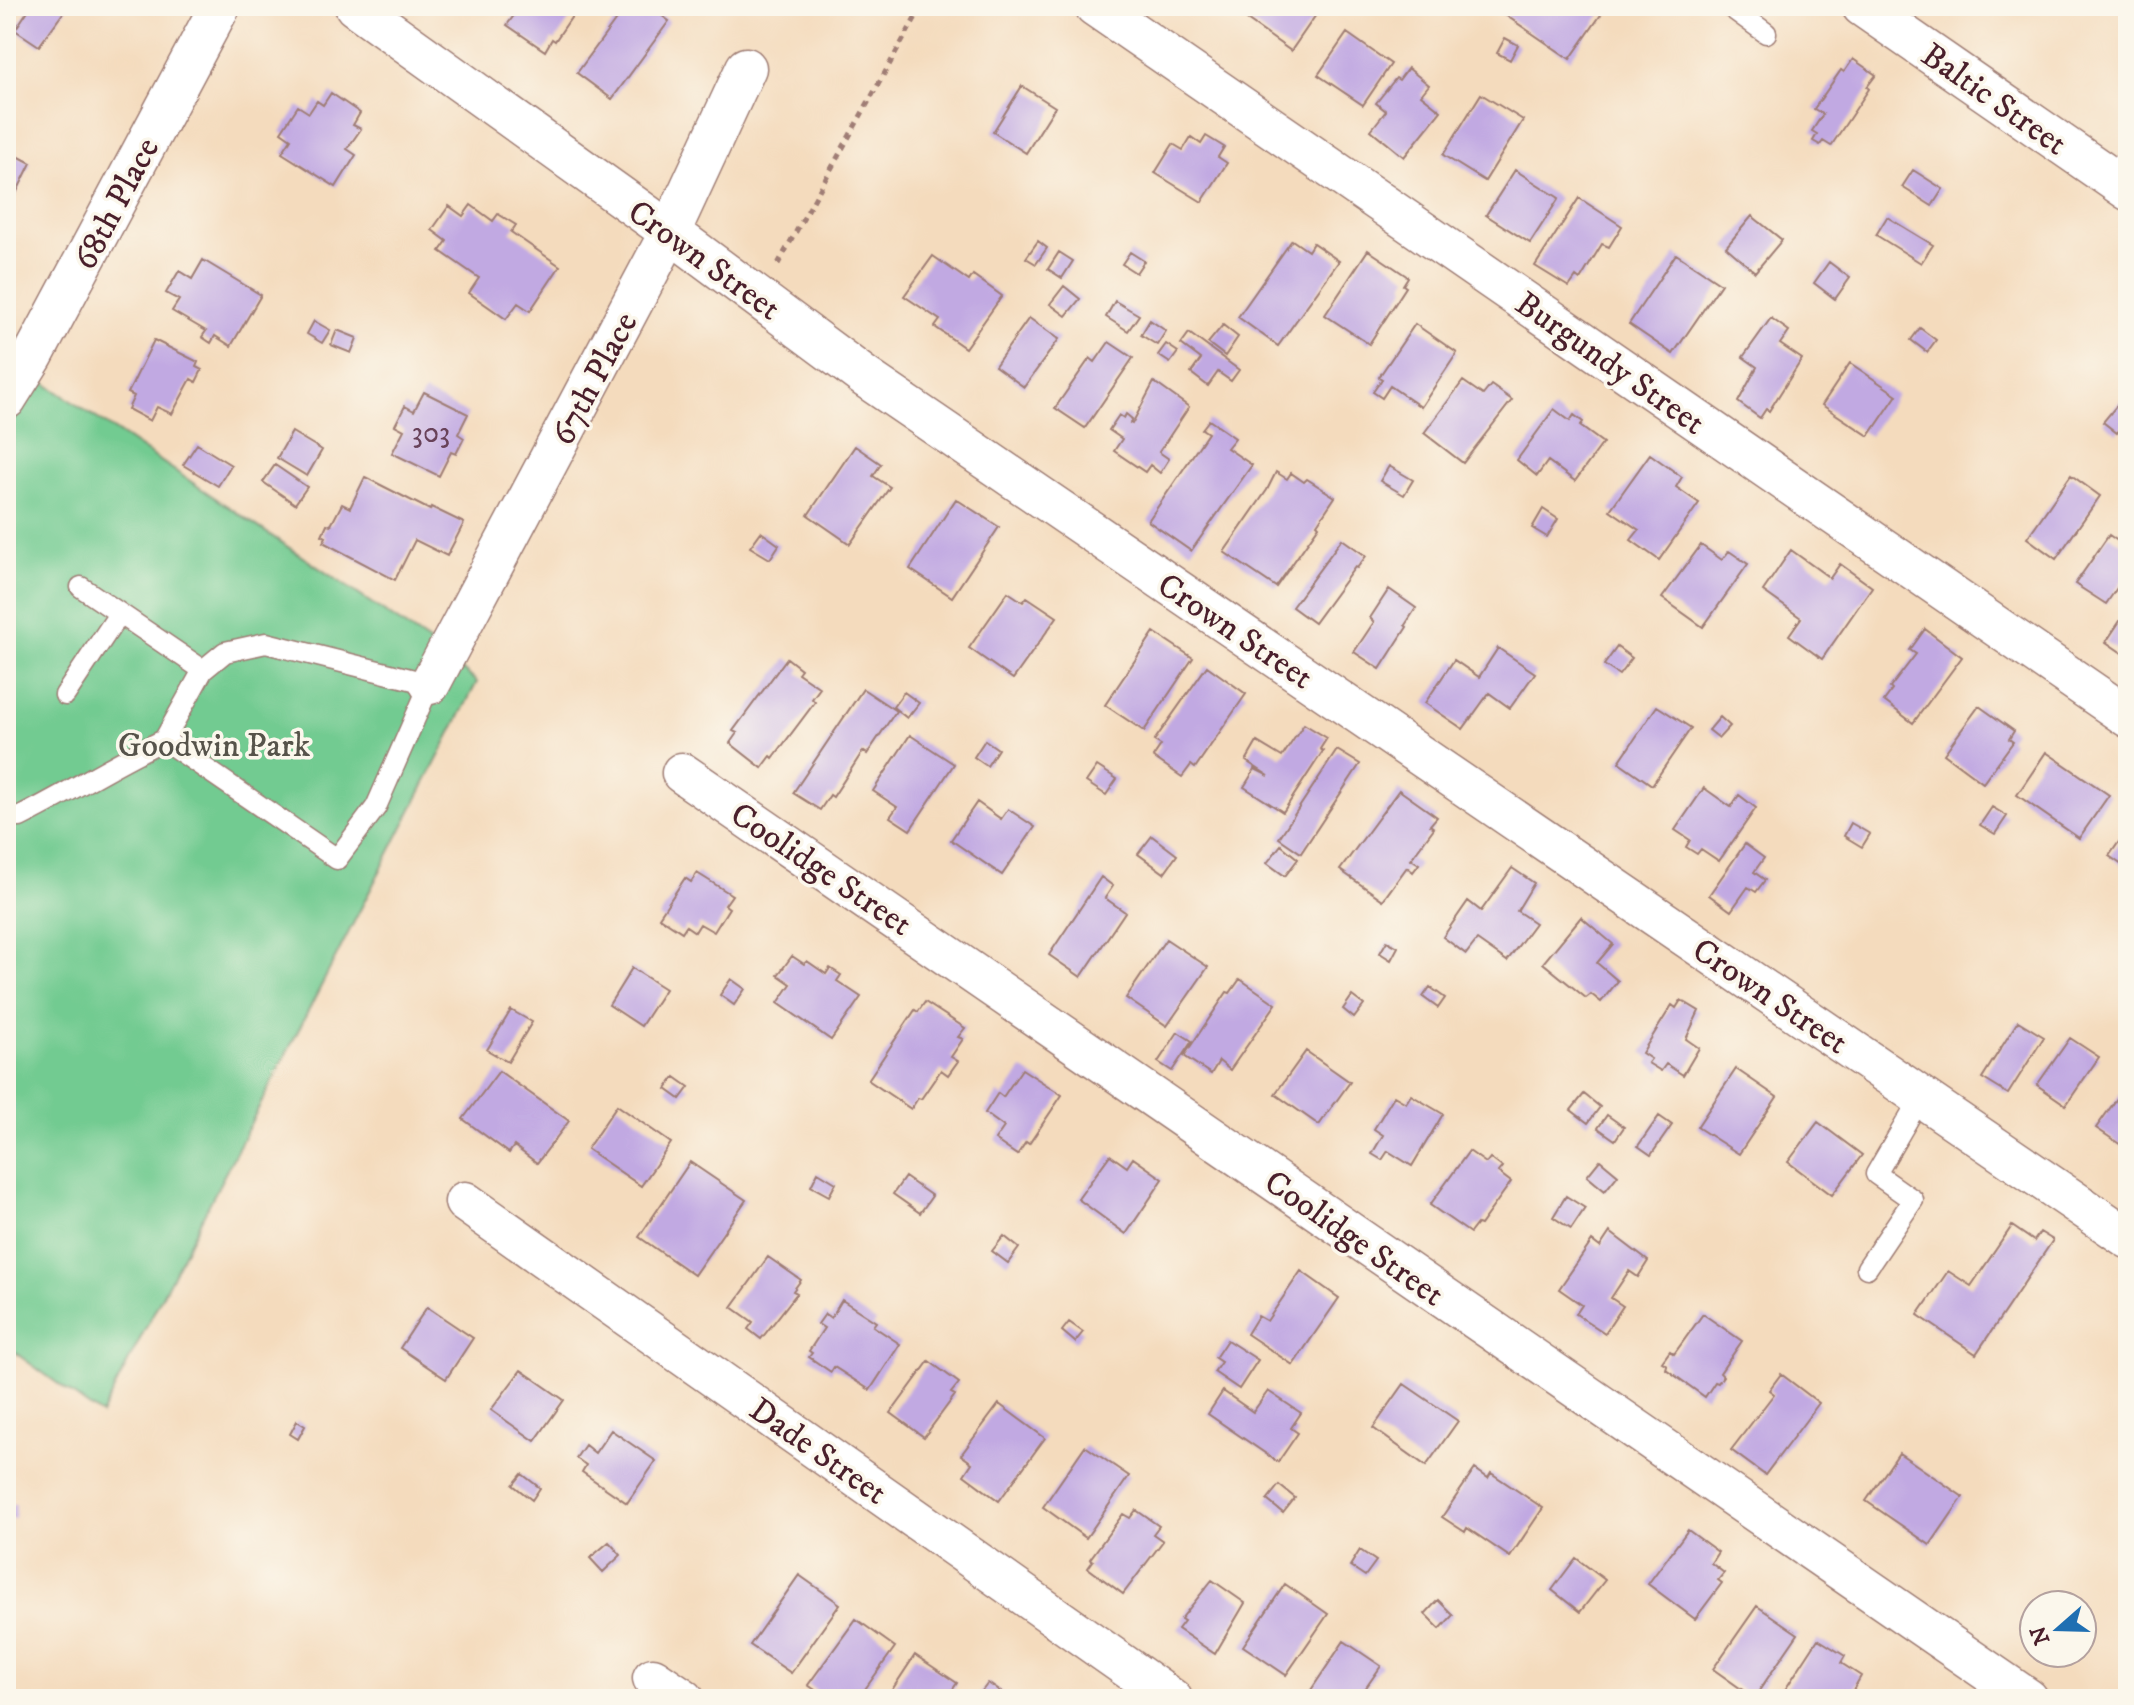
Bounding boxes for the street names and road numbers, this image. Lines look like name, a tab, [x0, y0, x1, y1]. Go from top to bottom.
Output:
street label: Baltic Street	[1913, 34, 2075, 165]
street label: 68th Place	[64, 131, 169, 277]
street label: Crown Street	[619, 191, 789, 330]
street label: Burgundy Street	[1507, 283, 1713, 445]
street label: 67th Place	[542, 305, 647, 453]
street label: Crown Street	[1149, 564, 1321, 699]
street label: Coolidge Street	[722, 794, 920, 946]
street label: Crown Street	[1684, 929, 1856, 1064]
street label: Coolidge Street	[1256, 1161, 1452, 1316]
street label: Dade Street	[741, 1389, 895, 1514]

